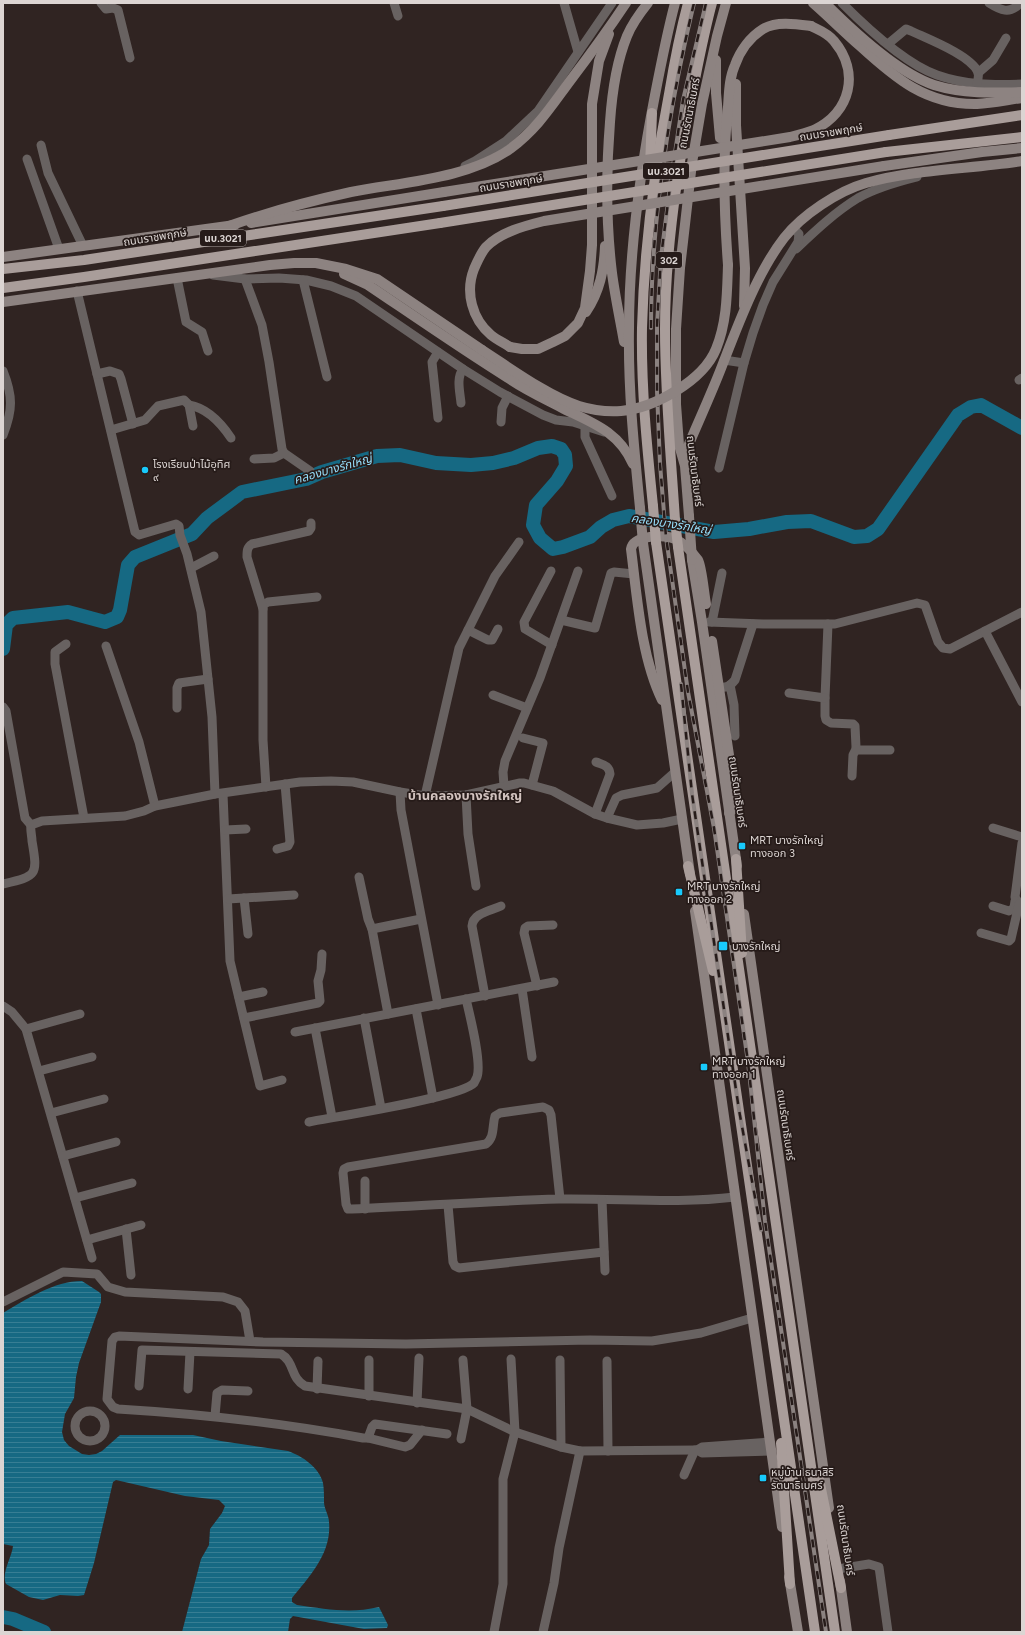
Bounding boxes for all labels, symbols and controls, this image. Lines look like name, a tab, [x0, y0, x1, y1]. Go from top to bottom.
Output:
street label: ถนนรัตนาธิเบศร์	[676, 76, 703, 150]
street label: ถนนราชพฤกษ์	[799, 121, 864, 144]
road number: นบ.3021	[643, 163, 689, 179]
street label: ถนนราชพฤกษ์	[479, 172, 544, 195]
street label: ถนนราชพฤกษ์	[123, 226, 188, 249]
road number: นบ.3021	[200, 230, 246, 246]
road number: 302	[656, 252, 682, 268]
street label: ถนนรัตนาธิเบศร์	[684, 435, 705, 508]
water label: คลองบางรักใหญ่	[292, 451, 376, 487]
place label: โรงเรียนป่าไม้อุทิศ ๙	[153, 458, 231, 484]
marker: โรงเรียนป่าไม้อุทิศ ๙	[140, 465, 150, 475]
water label: คลองบางรักใหญ่	[630, 511, 714, 538]
street label: ถนนรัตนาธิเบศร์	[726, 756, 749, 829]
district label: บ้านคลองบางรักใหญ่	[408, 788, 522, 803]
place label: MRT บางรักใหญ่ ทางออก 3	[750, 834, 824, 860]
marker: MRT บางรักใหญ่ ทางออก 3	[737, 841, 747, 851]
place label: MRT บางรักใหญ่ ทางออก 2	[687, 880, 761, 906]
marker: MRT บางรักใหญ่ ทางออก 2	[674, 887, 684, 897]
marker: บางรักใหญ่	[717, 940, 729, 952]
place label: บางรักใหญ่	[732, 940, 781, 953]
place label: MRT บางรักใหญ่ ทางออก 1	[712, 1055, 786, 1081]
marker: MRT บางรักใหญ่ ทางออก 1	[699, 1062, 709, 1072]
street label: ถนนรัตนาธิเบศร์	[774, 1089, 797, 1162]
place label: หมู่บ้าน ธนาสิริ รัตนาธิเบศร์	[771, 1466, 834, 1492]
marker: หมู่บ้าน ธนาสิริ รัตนาธิเบศร์	[758, 1473, 768, 1483]
street label: ถนนรัตนาธิเบศร์	[834, 1504, 857, 1577]

